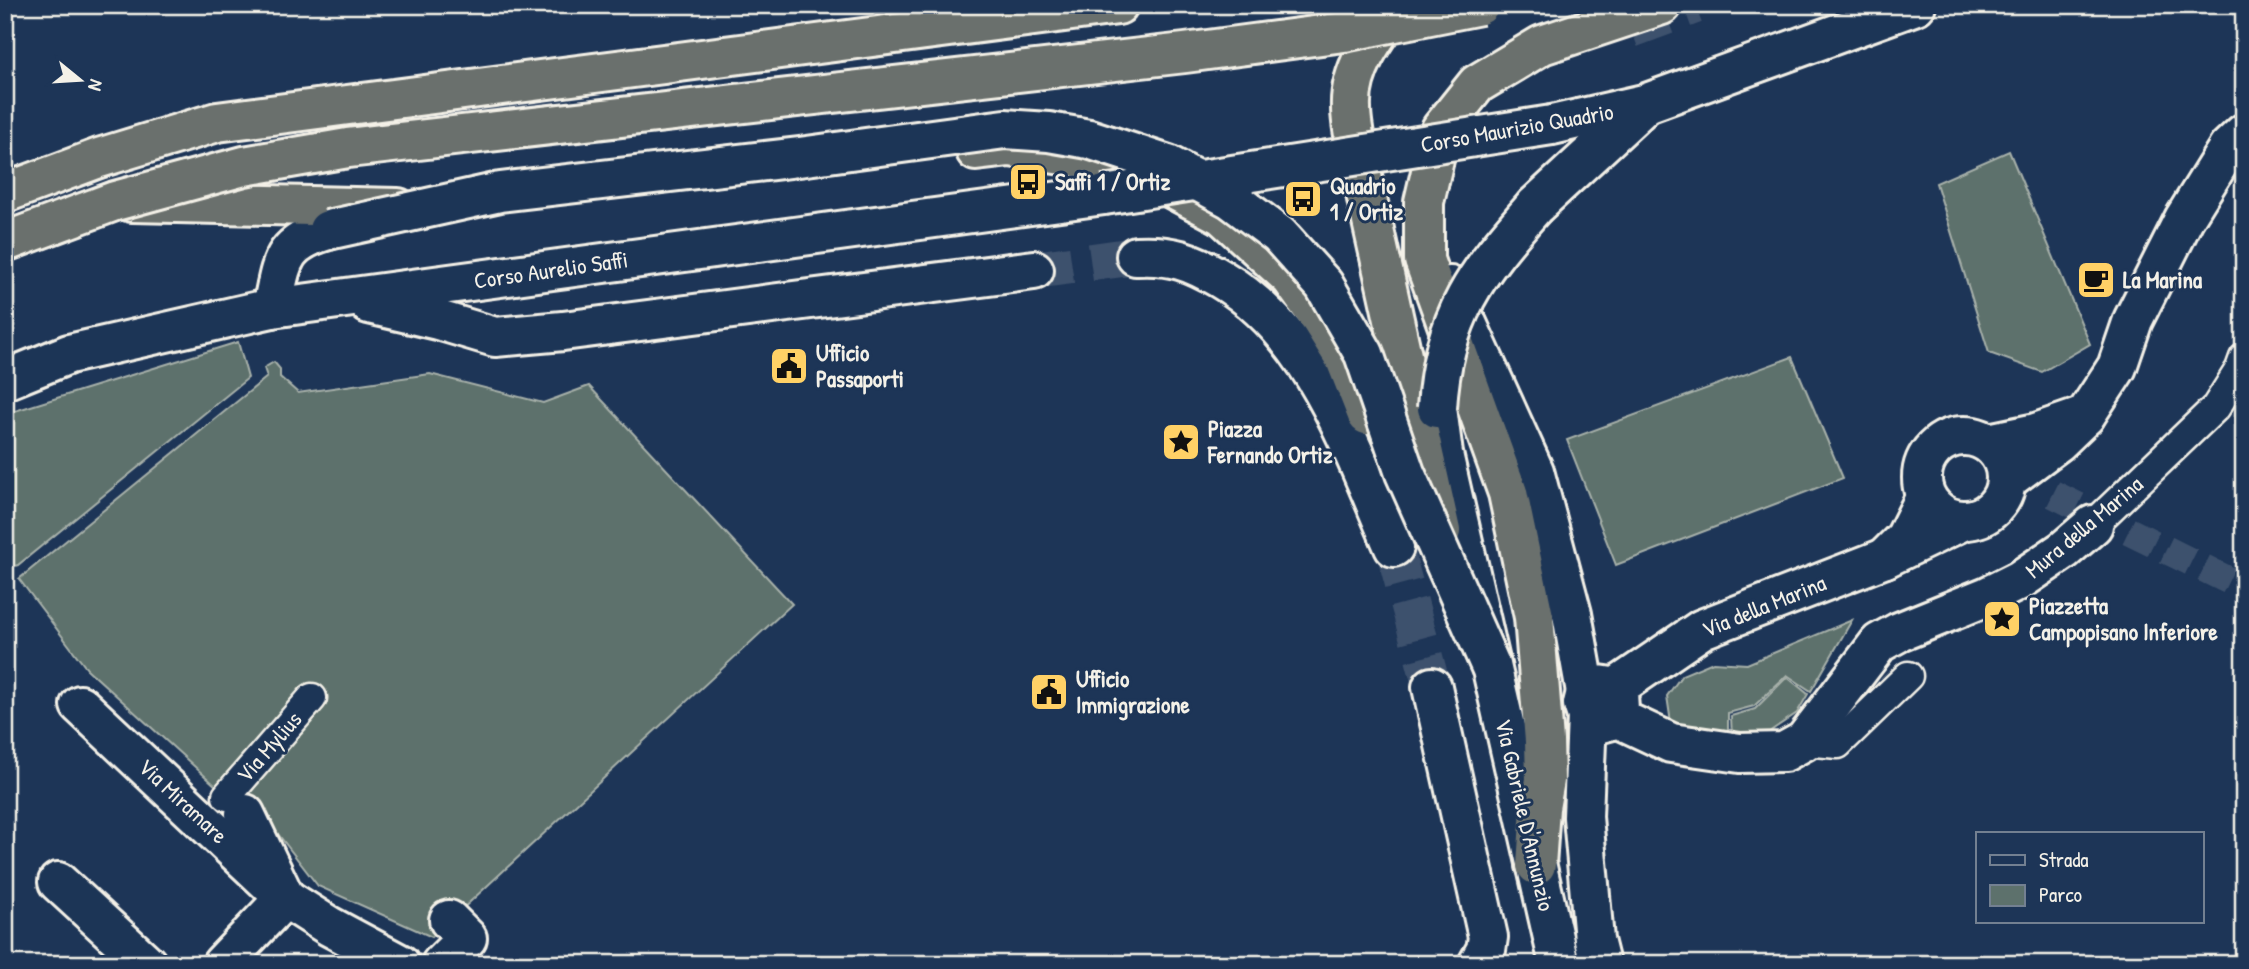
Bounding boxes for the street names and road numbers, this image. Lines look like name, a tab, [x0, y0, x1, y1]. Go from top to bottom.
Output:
street label: Corso Maurizio Quadrio	[1418, 95, 1616, 160]
street label: Corso Aurelio Saffi	[472, 243, 630, 296]
street label: Mura della Marina	[2018, 468, 2149, 585]
street label: Via della Marina	[1697, 567, 1830, 644]
street label: Via Mylius	[229, 704, 308, 789]
street label: Via Gabriele D'Annunzio	[1488, 716, 1563, 914]
street label: Via Miramare	[132, 751, 235, 850]

